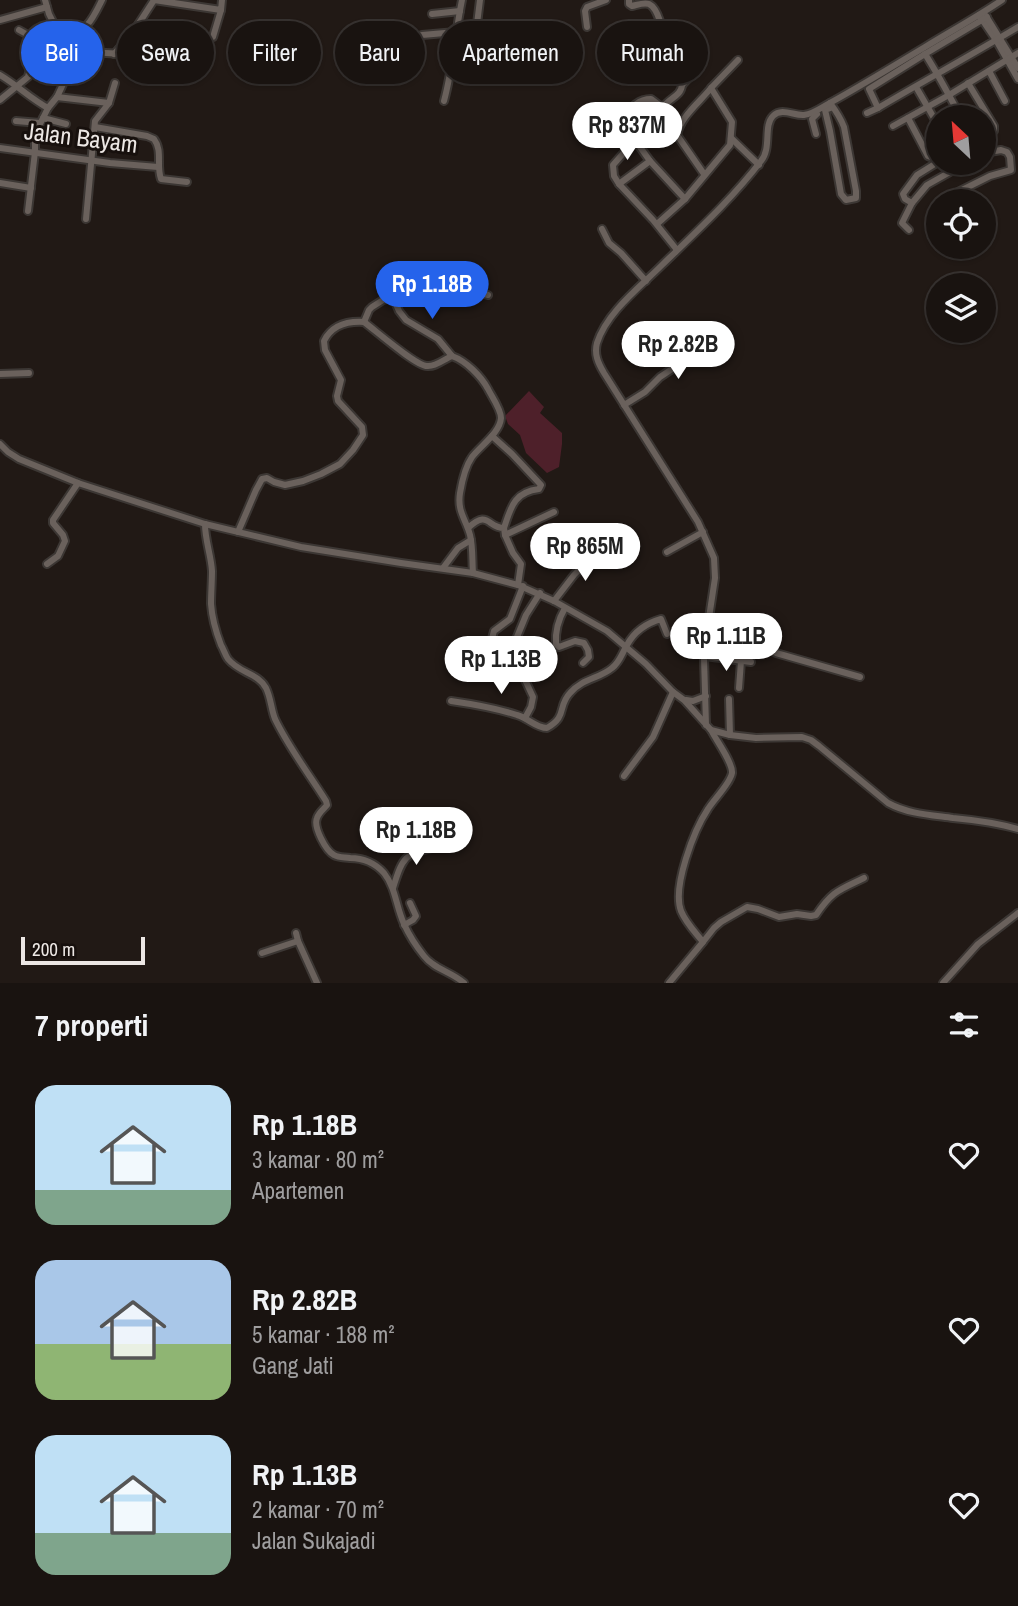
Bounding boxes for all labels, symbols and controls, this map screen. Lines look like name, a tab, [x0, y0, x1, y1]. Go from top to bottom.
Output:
chip: Beli	[21, 21, 103, 84]
chip: Sewa	[117, 21, 214, 84]
chip: Filter	[228, 21, 321, 84]
chip: Baru	[335, 21, 425, 84]
chip: Apartemen	[439, 21, 583, 84]
chip: Rumah	[597, 21, 708, 84]
pin: Rp 837M	[562, 102, 692, 162]
north arrow	[926, 105, 996, 175]
map controls	[926, 105, 996, 343]
text: Rp 837M	[588, 109, 666, 140]
street label: Jalan Bayam	[23, 114, 140, 160]
button: locate	[926, 189, 996, 259]
pin: Rp 1.18B	[360, 262, 504, 321]
text: Rp 1.18B	[392, 268, 472, 299]
button: layers	[926, 273, 996, 343]
pin: Rp 2.82B	[606, 322, 750, 381]
text: Rp 2.82B	[638, 328, 718, 359]
pin: Rp 865M	[520, 524, 650, 583]
text: Rp 865M	[546, 530, 624, 561]
pin: Rp 1.11B	[654, 614, 798, 673]
text: Rp 1.11B	[686, 620, 766, 651]
pin: Rp 1.13B	[429, 636, 573, 696]
text: Rp 1.13B	[461, 643, 541, 674]
pin: Rp 1.18B	[344, 808, 488, 867]
text: Rp 1.18B	[376, 814, 456, 845]
scale bar	[21, 934, 145, 966]
text: 200 m	[32, 936, 75, 962]
text: 7 properti	[35, 1005, 148, 1045]
icon: filters	[945, 1006, 983, 1044]
text: Rp 1.18B	[252, 1104, 357, 1144]
icon: home	[91, 1113, 175, 1197]
icon: heart	[945, 1136, 983, 1174]
text: 3 kamar · 80 m²	[252, 1144, 384, 1175]
text: Apartemen	[252, 1175, 344, 1206]
text: Rp 2.82B	[252, 1279, 357, 1319]
icon: home	[91, 1288, 175, 1372]
icon: heart	[945, 1311, 983, 1349]
text: 5 kamar · 188 m²	[252, 1319, 395, 1350]
text: Gang Jati	[252, 1350, 334, 1381]
text: Rp 1.13B	[252, 1454, 357, 1494]
icon: home	[91, 1463, 175, 1547]
icon: heart	[945, 1486, 983, 1524]
text: 2 kamar · 70 m²	[252, 1494, 384, 1525]
text: Jalan Sukajadi	[252, 1525, 376, 1556]

